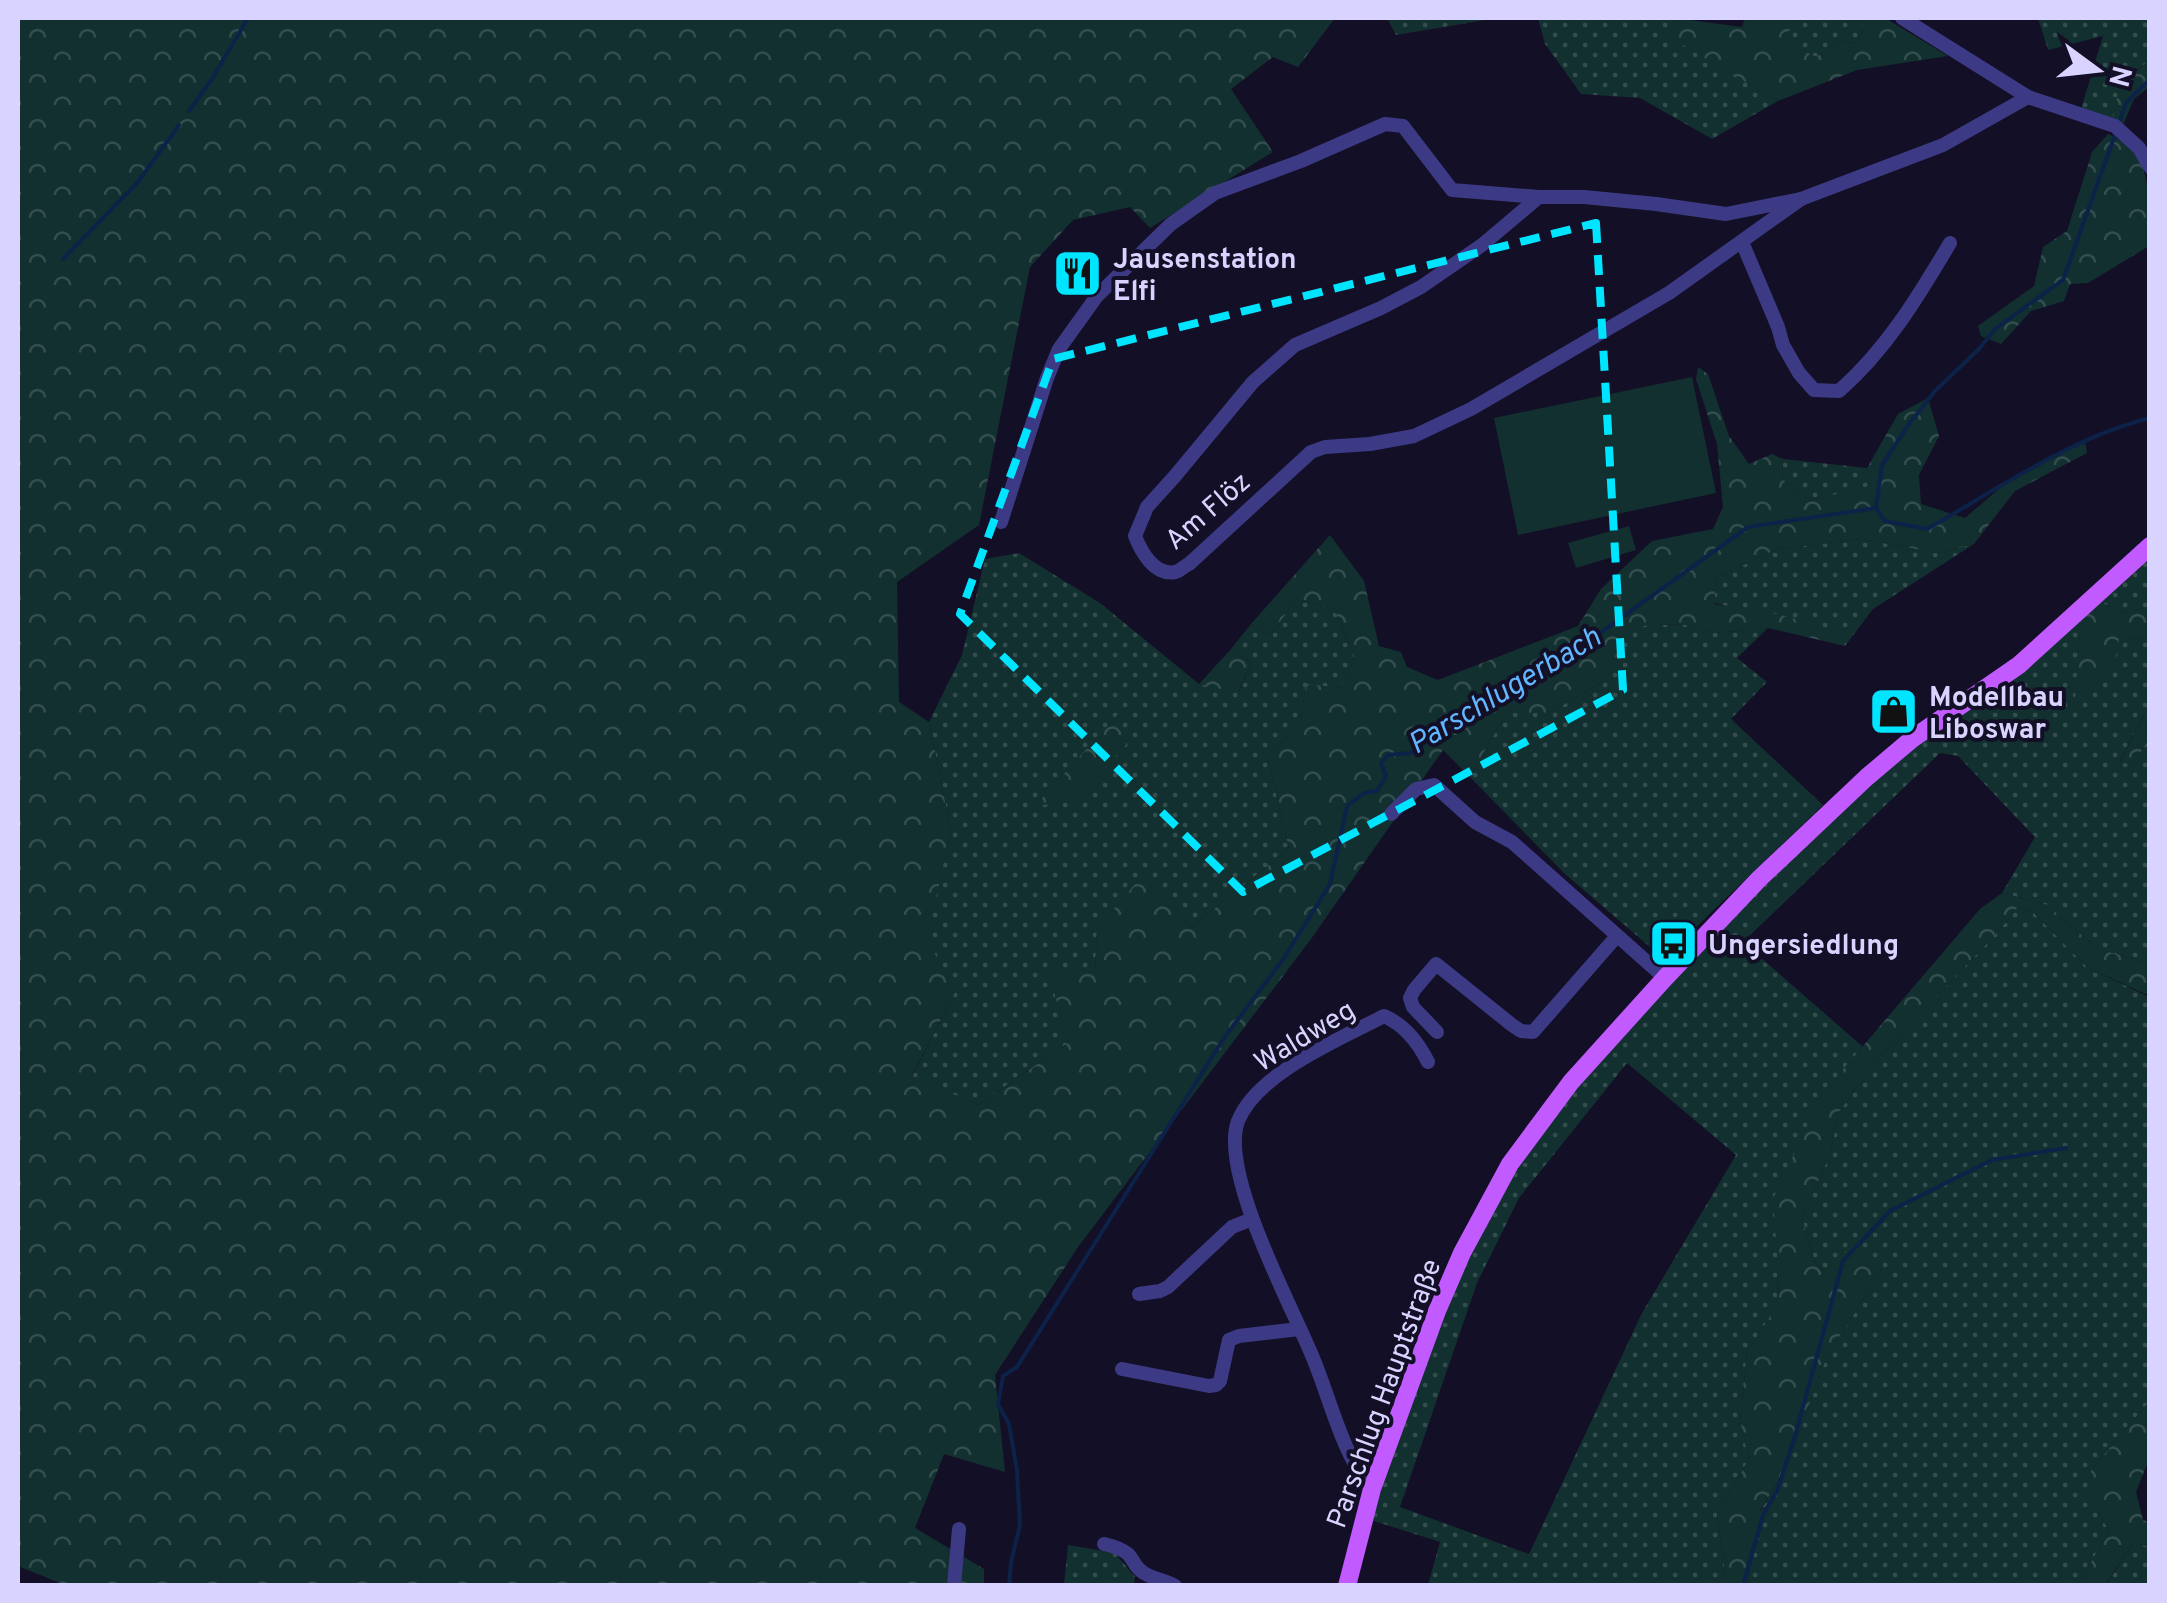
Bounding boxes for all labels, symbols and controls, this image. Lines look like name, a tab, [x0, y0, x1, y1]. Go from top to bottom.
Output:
north arrow	[2047, 20, 2147, 120]
text: N	[2098, 61, 2138, 90]
place label: Jausenstation Elfi	[1113, 243, 1297, 311]
restaurant icon: Jausenstation Elfi	[1052, 248, 1104, 300]
street label: Am Flöz	[1159, 465, 1259, 559]
water label: Parschlugerbach	[1402, 620, 1608, 764]
place label: Modellbau Liboswar	[1929, 681, 2064, 749]
shop icon: Modellbau Liboswar	[1868, 686, 1920, 738]
bus stop icon: Ungersiedlung	[1647, 918, 1699, 970]
place label: Ungersiedlung	[1708, 929, 1899, 965]
street label: Waldweg	[1248, 993, 1363, 1082]
street label: Parschlug Hauptstraße	[1320, 1254, 1451, 1534]

